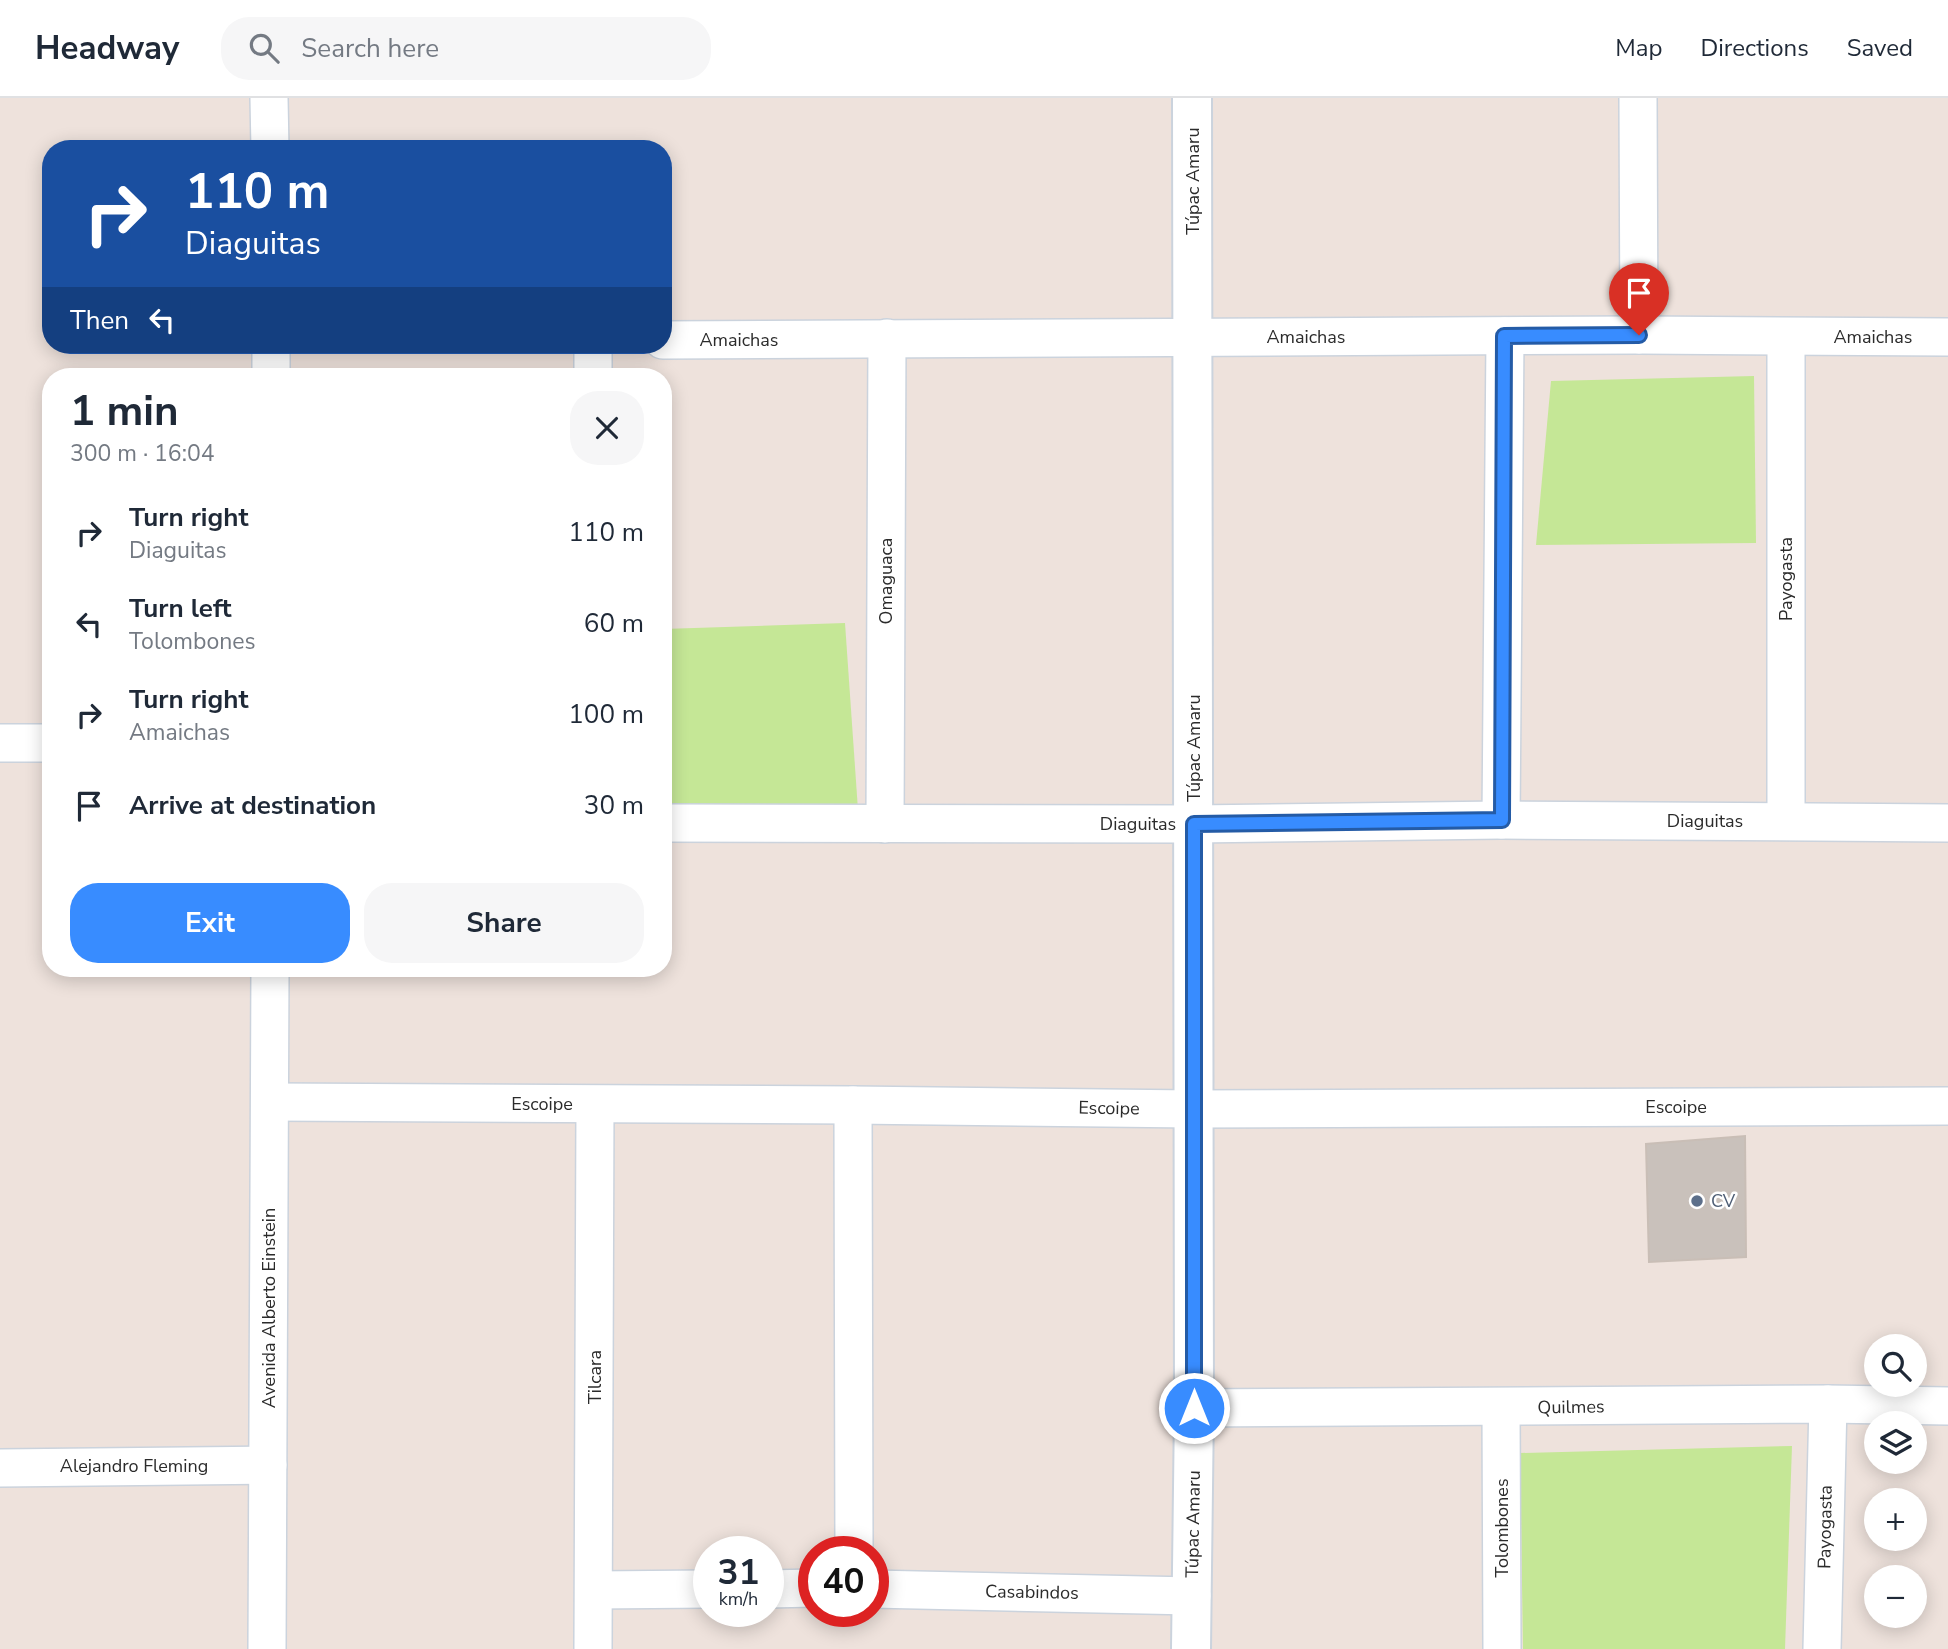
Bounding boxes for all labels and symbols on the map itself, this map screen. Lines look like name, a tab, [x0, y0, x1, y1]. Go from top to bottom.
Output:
street label: Túpac Amaru	[1181, 127, 1205, 235]
pin	[1609, 263, 1669, 335]
street label: Amaichas	[1266, 325, 1346, 349]
street label: Amaichas	[1833, 325, 1913, 349]
street label: Amaichas	[699, 328, 779, 352]
street label: Payogasta	[1774, 537, 1798, 621]
street label: Omaguaca	[874, 538, 898, 624]
street label: Túpac Amaru	[1182, 694, 1206, 802]
street label: Diaguitas	[1667, 809, 1743, 833]
street label: Diaguitas	[1100, 812, 1176, 836]
street label: Escoipe	[511, 1092, 573, 1116]
street label: Escoipe	[1078, 1095, 1140, 1121]
street label: Escoipe	[1645, 1095, 1707, 1119]
place label: CV	[1711, 1189, 1736, 1213]
marker: CV	[1689, 1193, 1705, 1209]
street label: Avenida Alberto Einstein	[257, 1208, 281, 1408]
street label: Tilcara	[583, 1350, 607, 1404]
position arrow	[1157, 1371, 1231, 1445]
street label: Quilmes	[1537, 1394, 1605, 1420]
street label: Alejandro Fleming	[60, 1454, 208, 1478]
street label: Túpac Amaru	[1180, 1470, 1206, 1578]
street label: Tolombones	[1490, 1478, 1514, 1578]
street label: Payogasta	[1812, 1485, 1838, 1569]
speed limit sign: 40	[798, 1536, 889, 1627]
street label: Casabindos	[985, 1579, 1079, 1605]

